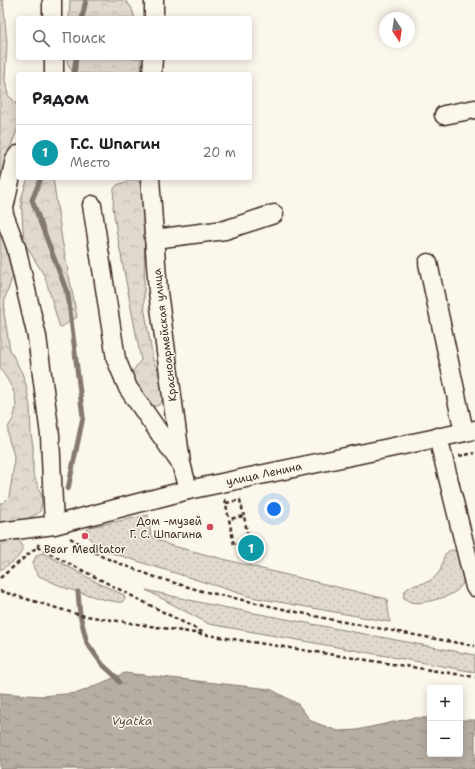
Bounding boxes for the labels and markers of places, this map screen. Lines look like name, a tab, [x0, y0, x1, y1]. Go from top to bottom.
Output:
place label: Дом -музей Г. С. Шпагина	[129, 514, 202, 542]
marker: Дом -музей Г. С. Шпагина	[205, 522, 215, 532]
marker: Bear Meditator	[80, 531, 90, 541]
pin: 1	[238, 533, 264, 563]
place label: Bear Meditator	[44, 542, 126, 557]

